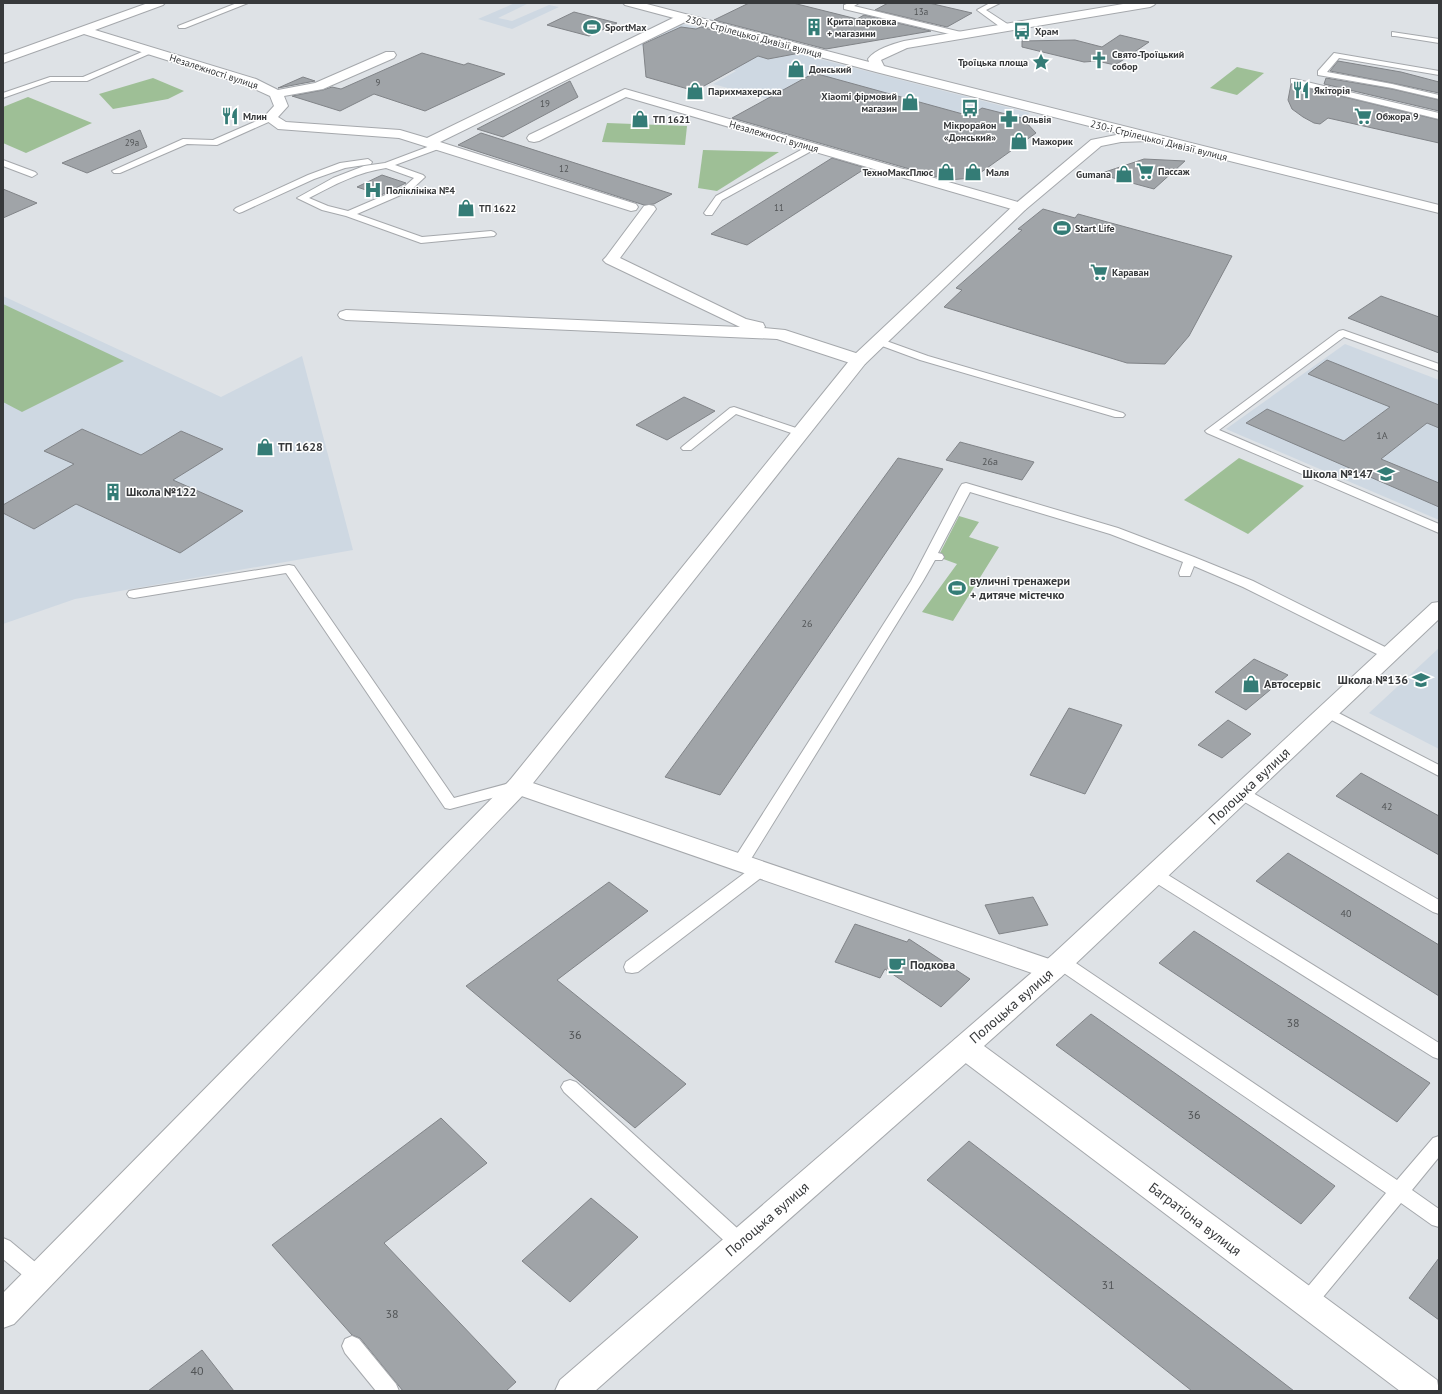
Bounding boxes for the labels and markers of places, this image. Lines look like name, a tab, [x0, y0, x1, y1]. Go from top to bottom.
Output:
place label: Крита парковка + магазини	[827, 15, 896, 40]
sports icon: SportMax	[582, 17, 602, 37]
building icon: Крита парковка + магазини	[804, 17, 824, 37]
place label: SportMax	[605, 21, 647, 34]
bus stop icon: Храм	[1012, 21, 1032, 41]
place label: Храм	[1035, 25, 1059, 38]
place label: Свято-Троїцький собор	[1112, 48, 1184, 73]
church icon: Свято-Троїцький собор	[1089, 50, 1109, 70]
place icon: Троїцька площа	[1031, 52, 1051, 72]
place label: Троїцька площа	[958, 56, 1028, 69]
shop icon: Донський	[786, 59, 806, 79]
place label: Донський	[809, 63, 852, 76]
restaurant icon: Якіторія	[1291, 80, 1311, 100]
shop icon: Парихмахерська	[685, 81, 705, 101]
place label: Якіторія	[1314, 84, 1350, 97]
place label: Парихмахерська	[708, 85, 782, 98]
place label: Xiaomi фірмовий магазин	[821, 90, 897, 115]
shop icon: Xiaomi фірмовий магазин	[900, 92, 920, 112]
bus stop icon: Мікрорайон «Донський»	[960, 98, 980, 118]
restaurant icon: Млин	[220, 106, 240, 126]
supermarket icon: Обжора 9	[1353, 106, 1373, 126]
shop icon: ТП 1621	[630, 109, 650, 129]
pharmacy icon: Ольвія	[999, 109, 1019, 129]
place label: Млин	[243, 110, 267, 123]
place label: Обжора 9	[1376, 110, 1419, 123]
place label: ТП 1621	[653, 113, 690, 126]
place label: Ольвія	[1022, 113, 1051, 126]
place label: Мікрорайон «Донський»	[944, 119, 996, 144]
shop icon: Мажорик	[1009, 131, 1029, 151]
place label: Мажорик	[1032, 135, 1073, 148]
supermarket icon: Пассаж	[1135, 161, 1155, 181]
shop icon: ТехноМаксПлюс	[936, 162, 956, 182]
shop icon: Маля	[963, 162, 983, 182]
shop icon: Gumana	[1114, 164, 1134, 184]
place label: Пассаж	[1158, 165, 1190, 178]
place label: ТехноМаксПлюс	[862, 166, 934, 179]
place label: Маля	[986, 166, 1009, 179]
place label: Gumana	[1076, 168, 1111, 181]
hospital icon: Поліклініка №4	[363, 180, 383, 200]
place label: Поліклініка №4	[386, 184, 455, 197]
shop icon: ТП 1622	[456, 198, 476, 218]
place label: ТП 1622	[479, 202, 516, 215]
sports icon: Start Life	[1052, 218, 1072, 238]
place label: Start Life	[1075, 222, 1115, 235]
supermarket icon: Караван	[1089, 262, 1109, 282]
place label: Караван	[1112, 266, 1149, 279]
shop icon: ТП 1628	[255, 437, 275, 457]
place label: ТП 1628	[278, 439, 323, 454]
school or university icon: Школа №147	[1376, 464, 1396, 484]
place label: Школа №147	[1303, 466, 1373, 481]
building icon: Школа №122	[103, 482, 123, 502]
place label: Школа №122	[126, 484, 196, 499]
place label: вуличні тренажери + дитяче містечко	[970, 573, 1070, 602]
sports icon: вуличні тренажери + дитяче містечко	[947, 578, 967, 598]
school or university icon: Школа №136	[1411, 670, 1431, 690]
place label: Школа №136	[1338, 672, 1408, 687]
shop icon: Автосервіс	[1241, 674, 1261, 694]
place label: Автосервіс	[1264, 676, 1321, 691]
cafe icon: Подкова	[887, 955, 907, 975]
place label: Подкова	[910, 957, 955, 972]

